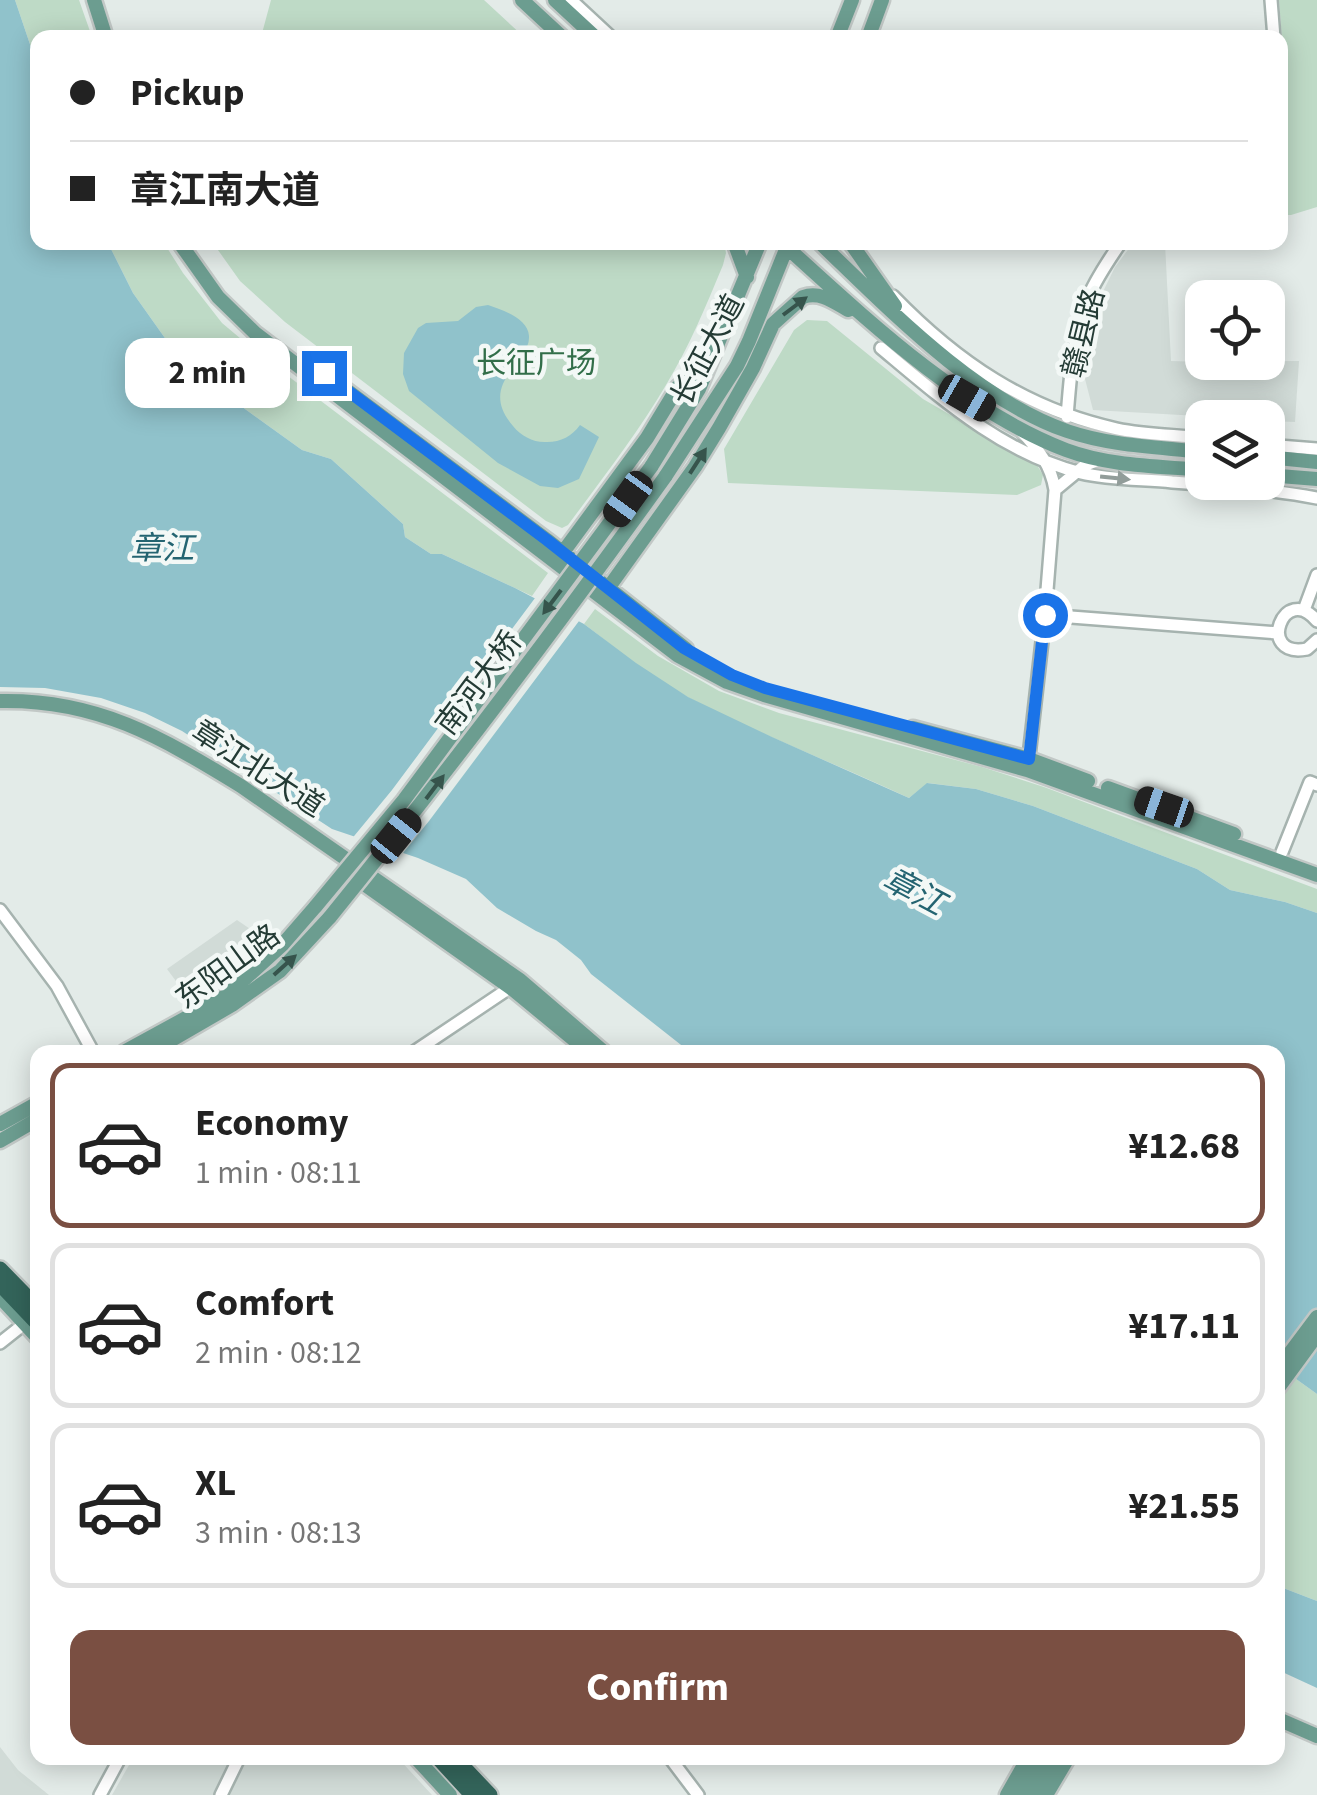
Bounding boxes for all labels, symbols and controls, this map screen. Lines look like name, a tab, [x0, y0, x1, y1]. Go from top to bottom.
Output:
text: Pickup	[130, 66, 244, 120]
text: 章江南大道	[130, 164, 320, 218]
map controls	[1185, 280, 1285, 500]
button: locate	[1185, 280, 1285, 380]
street label: 赣县路	[1052, 284, 1116, 382]
street label: 长征大道	[661, 287, 755, 413]
one-way arrow	[782, 296, 808, 316]
callout: 2 min	[124, 338, 289, 408]
park label: 长征广场	[476, 342, 596, 385]
text: 2 min	[169, 350, 246, 396]
route end	[302, 351, 347, 396]
car	[934, 370, 1000, 426]
button: layers	[1185, 400, 1285, 500]
one-way arrow	[689, 447, 707, 474]
car	[598, 466, 658, 532]
one-way arrow	[1100, 470, 1132, 486]
water label: 章江	[130, 526, 197, 572]
one-way arrow	[543, 589, 562, 615]
route start	[1023, 593, 1068, 638]
street label: 南河大桥	[426, 622, 532, 744]
street label: 章江北大道	[183, 710, 333, 828]
one-way arrow	[424, 774, 445, 800]
car	[1131, 783, 1197, 831]
car	[365, 803, 427, 869]
water label: 章江	[875, 857, 956, 929]
street label: 东阳山路	[167, 914, 289, 1020]
one-way arrow	[273, 954, 297, 977]
text: Economy	[195, 1096, 348, 1150]
icon: car	[75, 1101, 165, 1191]
text: ¥12.68	[1128, 1119, 1240, 1173]
text: 1 min · 08:11	[195, 1150, 362, 1196]
text: Comfort	[195, 1276, 334, 1330]
icon: car	[75, 1281, 165, 1371]
text: ¥17.11	[1128, 1299, 1240, 1353]
text: 2 min · 08:12	[195, 1330, 362, 1376]
text: XL	[195, 1456, 236, 1510]
icon: car	[75, 1461, 165, 1551]
text: ¥21.55	[1128, 1479, 1240, 1533]
text: 3 min · 08:13	[195, 1510, 362, 1556]
button: Confirm	[70, 1630, 1245, 1745]

